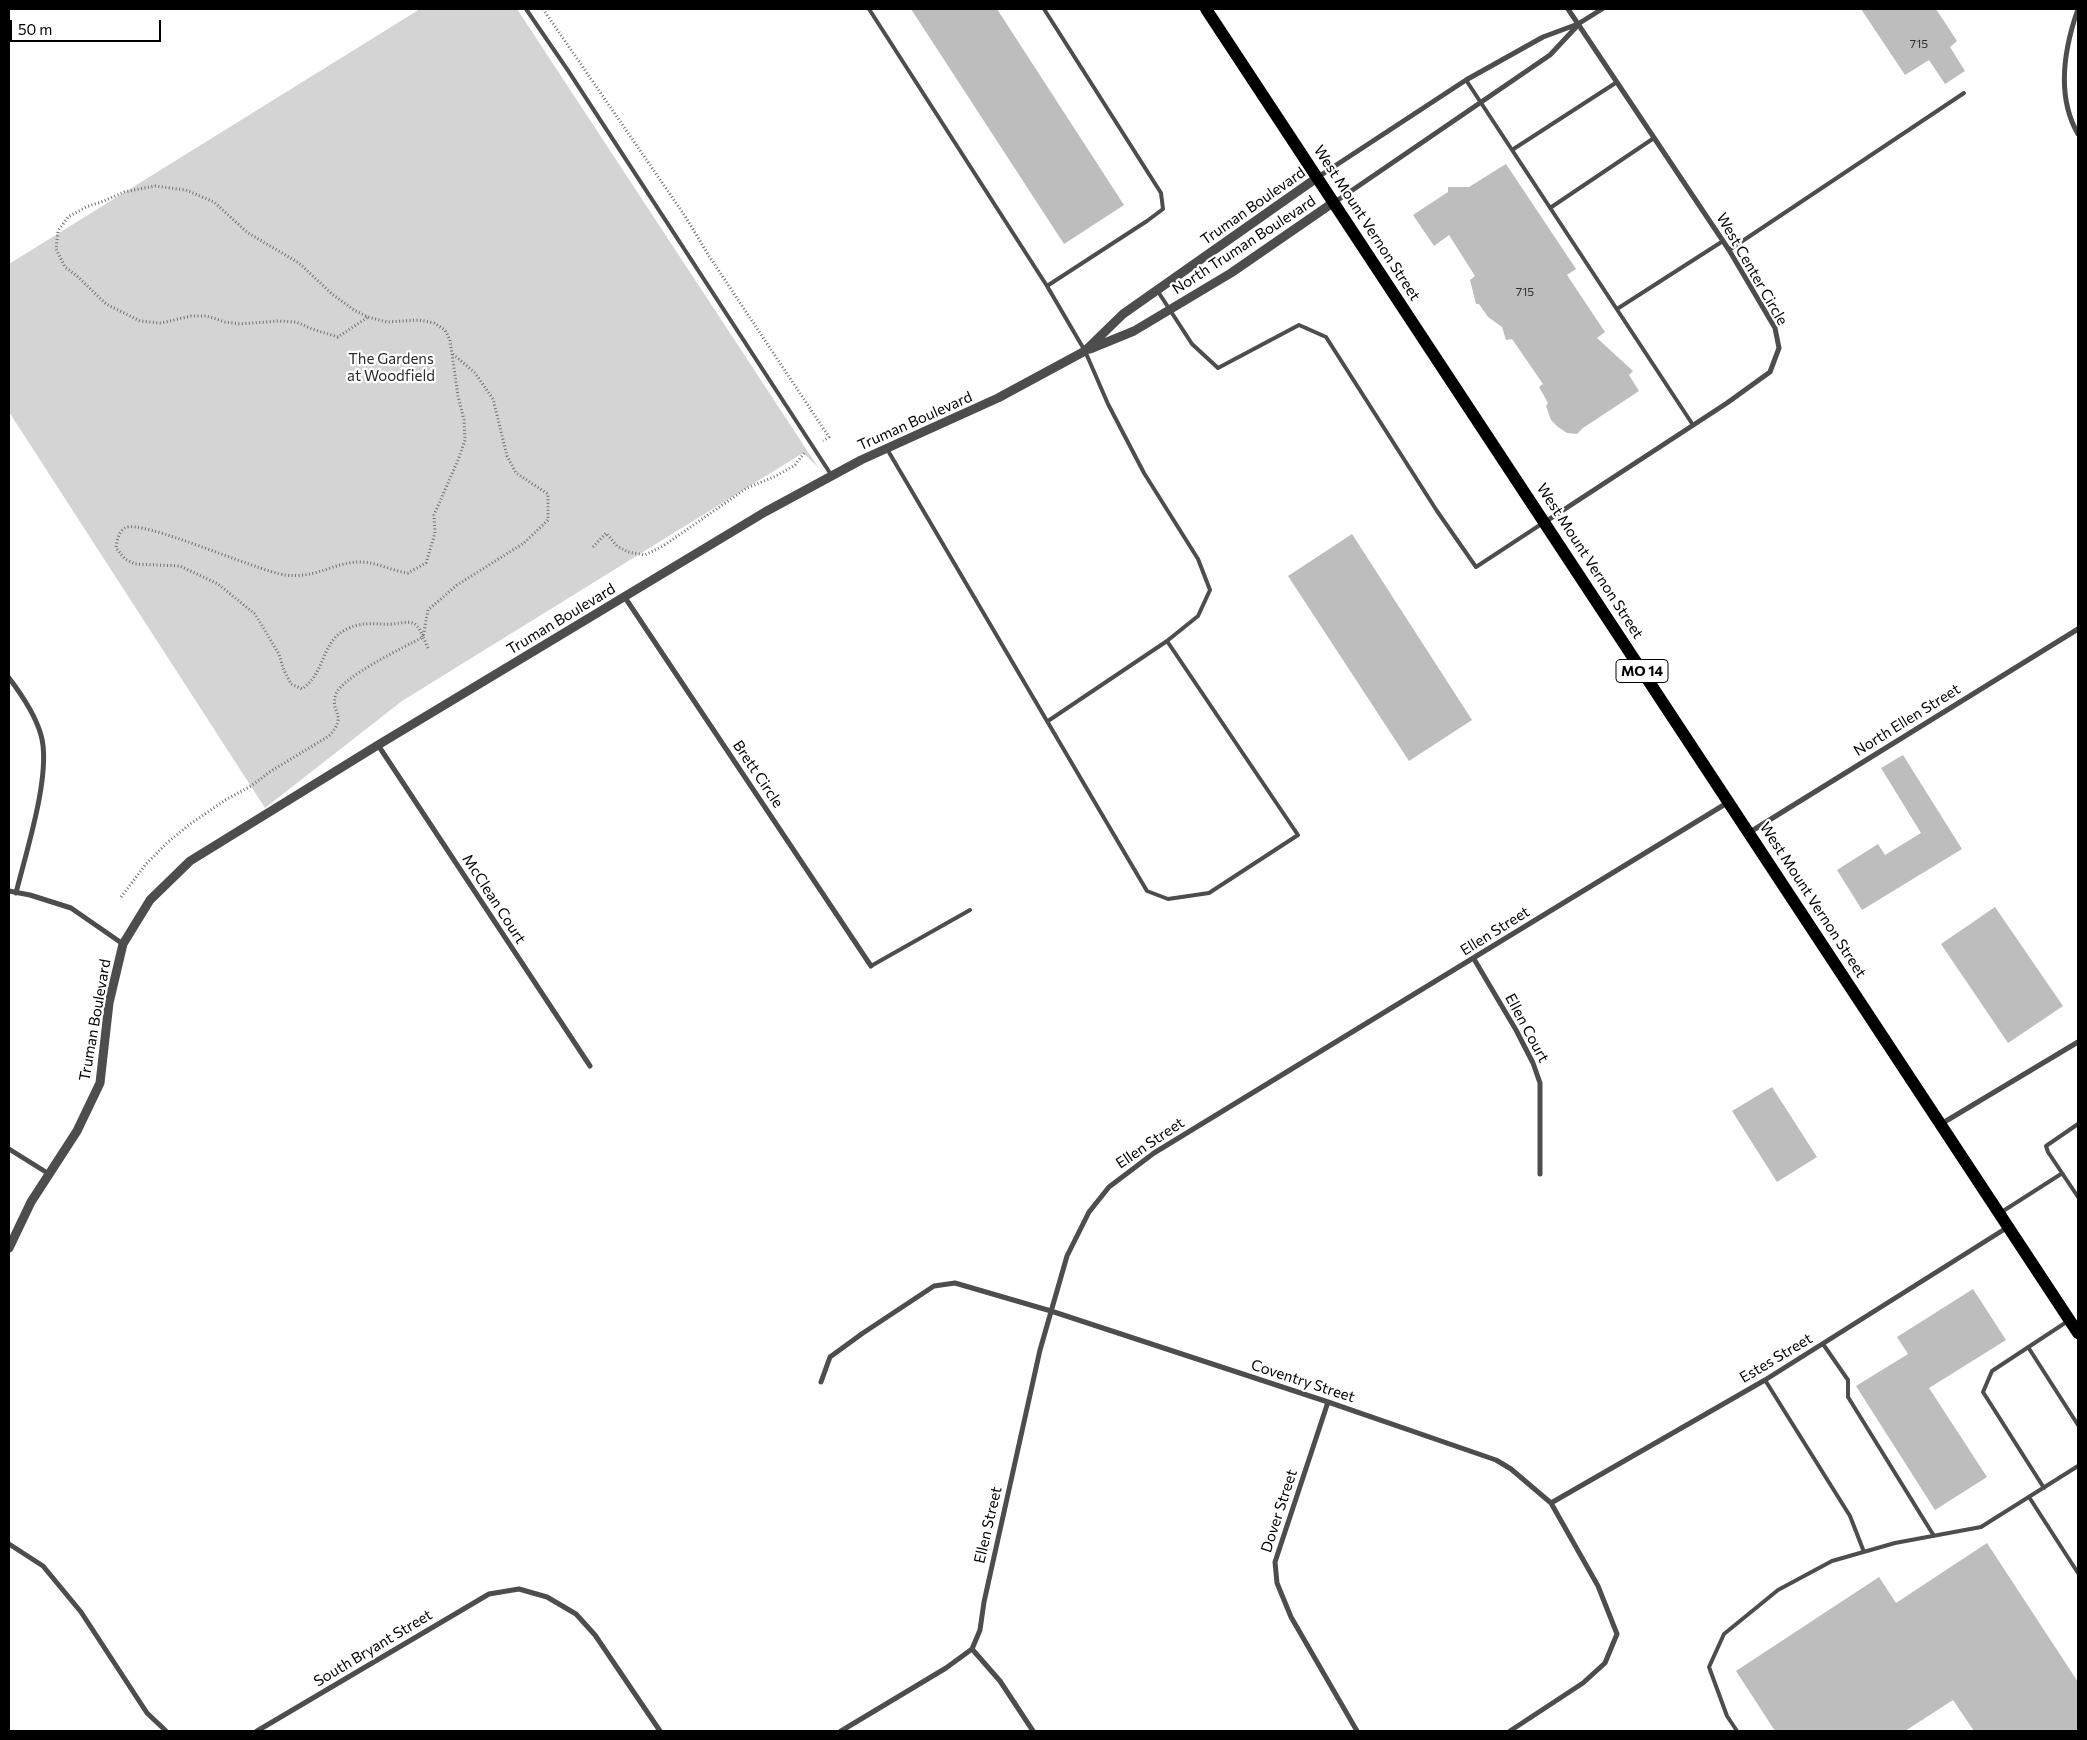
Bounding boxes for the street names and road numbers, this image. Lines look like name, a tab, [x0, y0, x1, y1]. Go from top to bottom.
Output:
street label: West Mount Vernon Street	[1310, 142, 1424, 304]
street label: Truman Boulevard	[1197, 163, 1309, 249]
street label: North Truman Boulevard	[1169, 192, 1319, 298]
street label: West Center Circle	[1713, 210, 1791, 328]
street label: Truman Boulevard	[855, 388, 975, 454]
street label: West Mount Vernon Street	[1533, 480, 1647, 642]
street label: Truman Boulevard	[503, 579, 619, 659]
road number: MO 14	[1616, 659, 1668, 682]
street label: North Ellen Street	[1850, 680, 1964, 760]
street label: Brett Circle	[729, 737, 787, 811]
street label: West Mount Vernon Street	[1756, 819, 1870, 981]
street label: McClean Court	[458, 851, 530, 947]
street label: Ellen Street	[1457, 903, 1533, 959]
street label: Truman Boulevard	[75, 958, 115, 1082]
street label: Ellen Court	[1501, 990, 1553, 1066]
street label: Ellen Street	[1113, 1114, 1187, 1172]
street label: Estes Street	[1736, 1329, 1816, 1387]
street label: Coventry Street	[1249, 1356, 1357, 1406]
street label: Dover Street	[1257, 1467, 1301, 1555]
street label: Ellen Street	[970, 1485, 1006, 1565]
street label: South Bryant Street	[311, 1606, 435, 1690]

